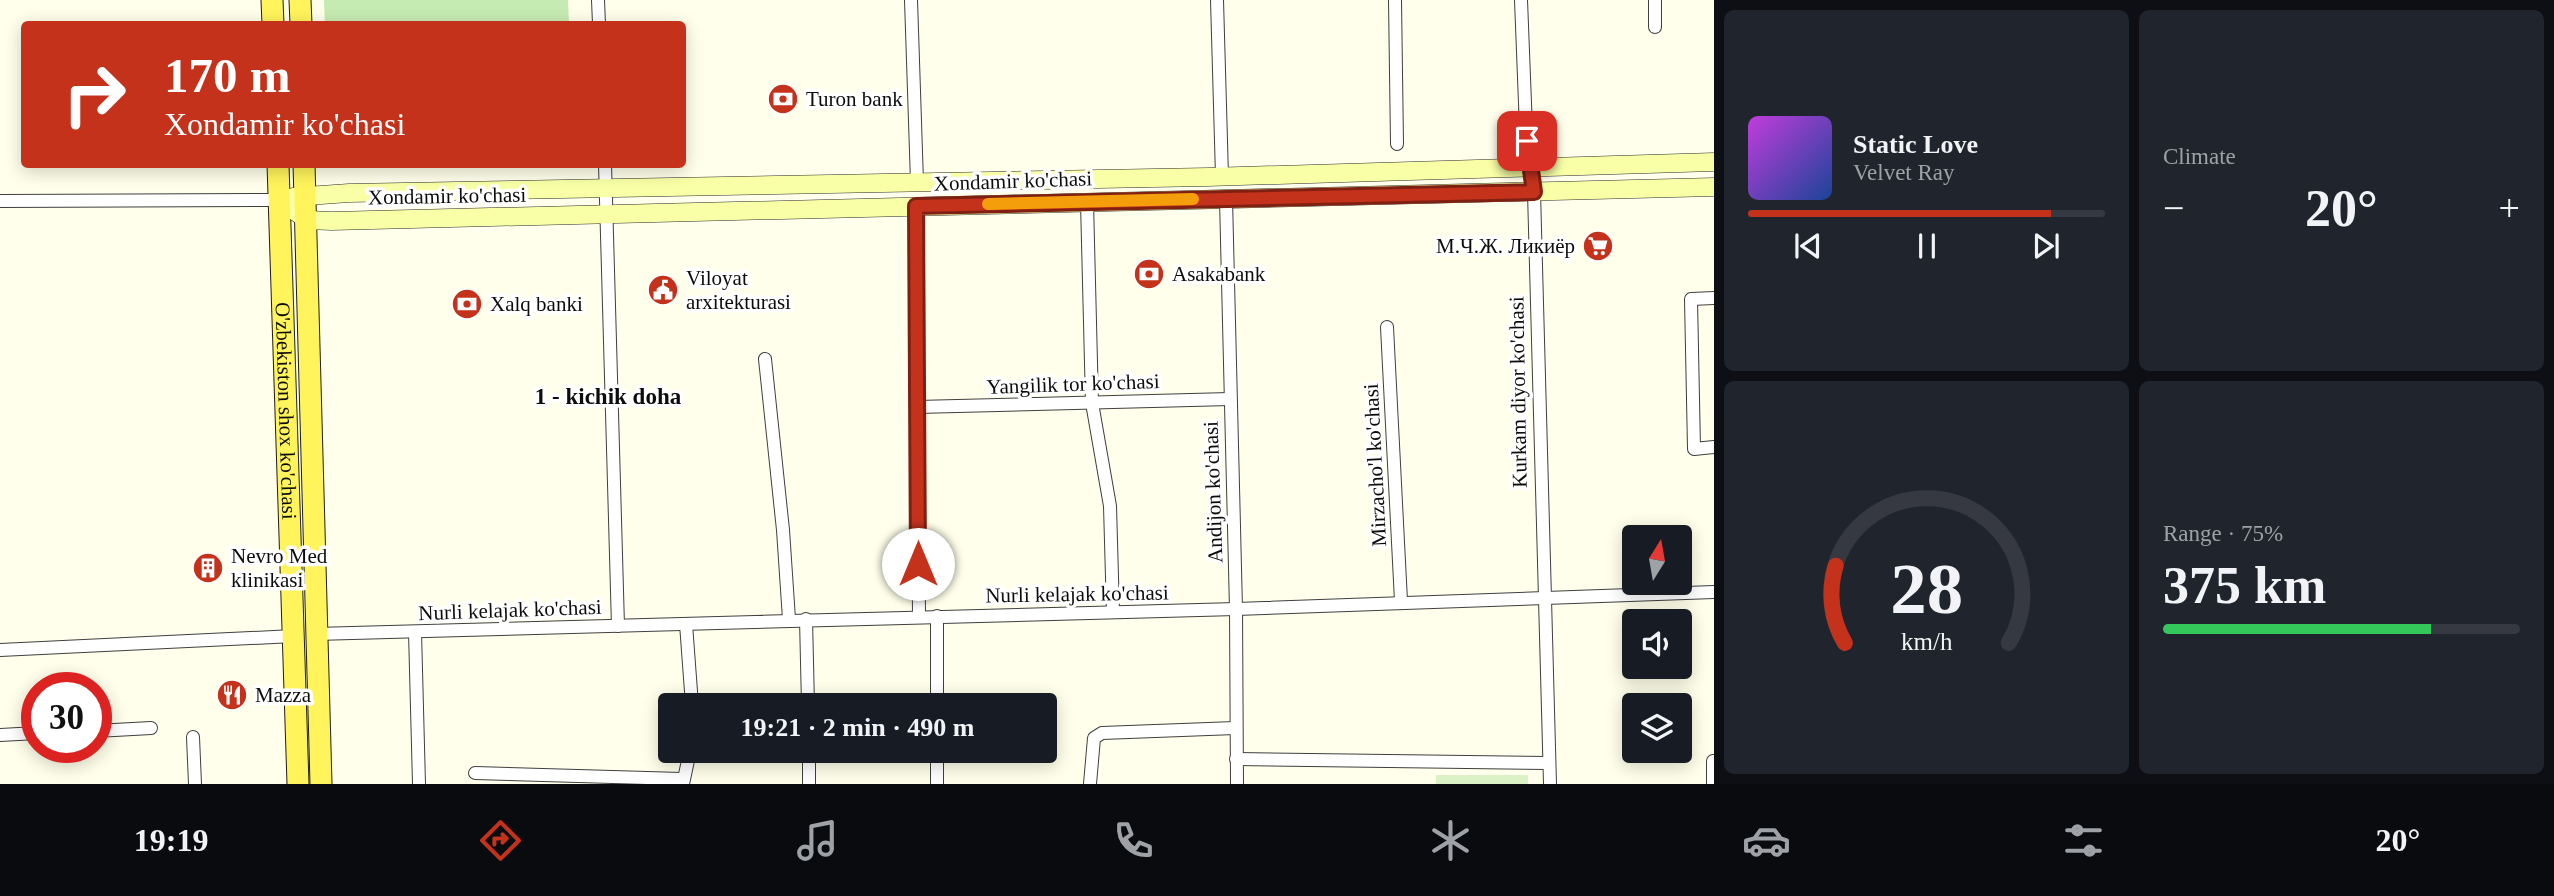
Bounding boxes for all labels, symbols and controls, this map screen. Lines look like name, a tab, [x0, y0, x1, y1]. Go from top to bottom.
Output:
text: 170 m	[164, 48, 291, 103]
icon: right	[49, 49, 140, 140]
bank icon: Turon bank	[766, 82, 800, 116]
place label: Turon bank	[806, 87, 903, 111]
text: Xondamir ko'chasi	[164, 106, 405, 142]
pin	[1497, 111, 1557, 171]
icon: arrive	[1508, 122, 1546, 160]
text: Static Love	[1853, 130, 1978, 159]
text: Climate	[2163, 144, 2236, 169]
text: Velvet Ray	[1853, 160, 1955, 185]
street label: Xondamir ko'chasi	[933, 166, 1093, 196]
text: 20°	[2305, 180, 2378, 237]
street label: Xondamir ko'chasi	[368, 183, 527, 209]
text: −	[2163, 187, 2184, 229]
text: +	[2499, 187, 2520, 229]
icon: previous	[1789, 227, 1827, 265]
icon: pause	[1908, 227, 1946, 265]
icon: next	[2027, 227, 2065, 265]
supermarket icon: М.Ч.Ж. Ликиёр	[1581, 229, 1615, 263]
place label: М.Ч.Ж. Ликиёр	[1436, 234, 1575, 258]
bank icon: Asakabank	[1132, 257, 1166, 291]
place label: Asakabank	[1172, 262, 1266, 286]
place label: Viloyat arxitekturasi	[686, 266, 791, 314]
public building icon: Viloyat arxitekturasi	[646, 273, 680, 307]
bank icon: Xalq banki	[450, 287, 484, 321]
place label: Xalq banki	[490, 292, 583, 316]
street label: Kurkam diyor ko'chasi	[1504, 296, 1532, 488]
street label: O'zbekiston shox ko'chasi	[270, 302, 301, 520]
street label: Yangilik tor ko'chasi	[986, 369, 1160, 399]
street label: Mirzacho'l ko'chasi	[1359, 383, 1391, 547]
district label: 1 - kichik doha	[535, 384, 682, 409]
street label: Andijon ko'chasi	[1199, 420, 1227, 563]
text: Range · 75%	[2163, 521, 2283, 546]
north arrow	[1622, 525, 1692, 595]
map controls	[1622, 525, 1692, 763]
position arrow	[881, 527, 955, 601]
place label: Nevro Med klinikasi	[231, 544, 328, 592]
text: 28	[1890, 549, 1963, 630]
building icon: Nevro Med klinikasi	[191, 551, 225, 585]
text: 375 km	[2163, 557, 2326, 614]
street label: Nurli kelajak ko'chasi	[985, 580, 1169, 608]
street label: Nurli kelajak ko'chasi	[418, 595, 602, 625]
button: sound	[1622, 609, 1692, 679]
text: km/h	[1901, 628, 1953, 655]
speed limit sign: 30	[21, 672, 112, 763]
restaurant icon: Mazza	[215, 678, 249, 712]
place label: Mazza	[255, 683, 312, 707]
button: layers	[1622, 693, 1692, 763]
text: 19:21 · 2 min · 490 m	[741, 713, 975, 742]
icon: directions	[476, 816, 525, 865]
icon: music	[793, 816, 842, 865]
icon: phone	[1109, 816, 1158, 865]
icon: climate	[1426, 816, 1475, 865]
icon: car	[1742, 816, 1791, 865]
icon: filters	[2059, 816, 2108, 865]
text: 19:19	[134, 822, 208, 858]
text: 20°	[2375, 822, 2420, 858]

